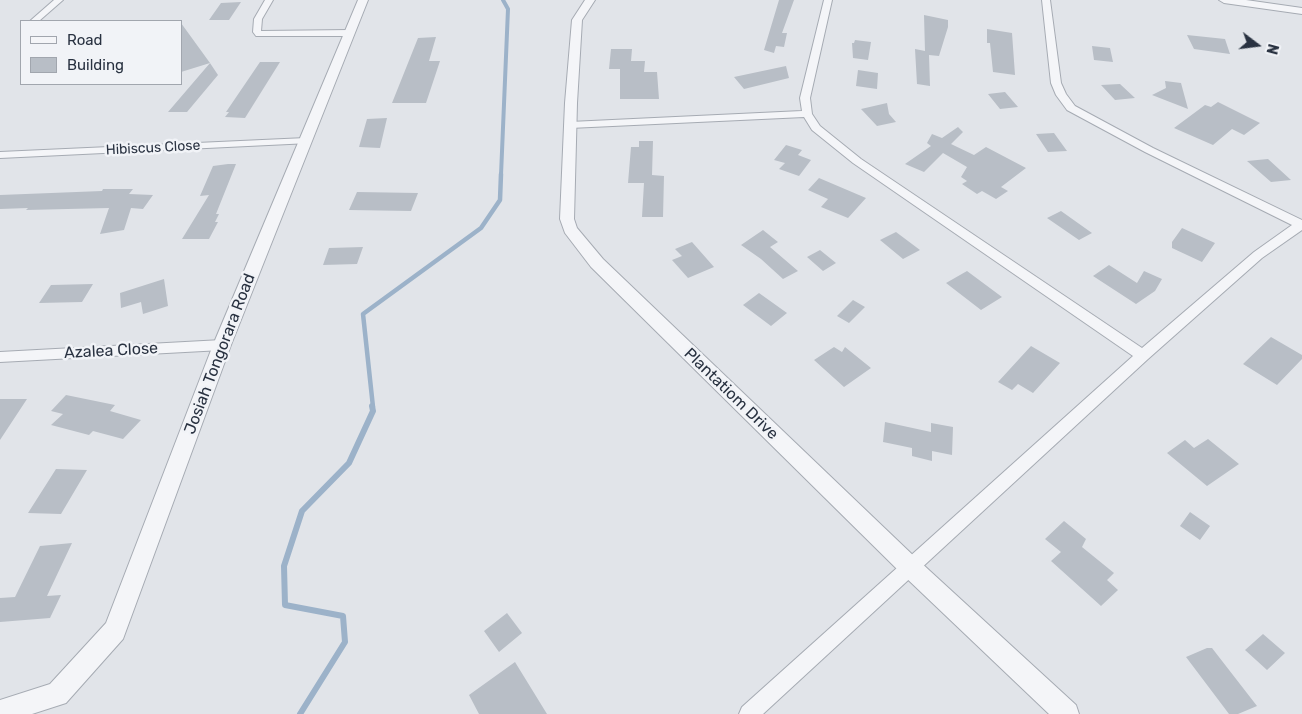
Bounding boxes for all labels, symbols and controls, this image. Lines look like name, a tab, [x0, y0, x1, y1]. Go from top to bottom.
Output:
legend	[20, 20, 182, 85]
north arrow	[1232, 20, 1282, 70]
text: Road	[67, 31, 103, 49]
text: N	[1262, 42, 1281, 56]
text: Building	[67, 56, 124, 74]
street label: Hibiscus Close	[105, 137, 201, 159]
street label: Josiah Tongorara Road	[180, 271, 260, 437]
street label: Azalea Close	[63, 339, 159, 363]
street label: Plantatiom Drive	[680, 344, 782, 444]

